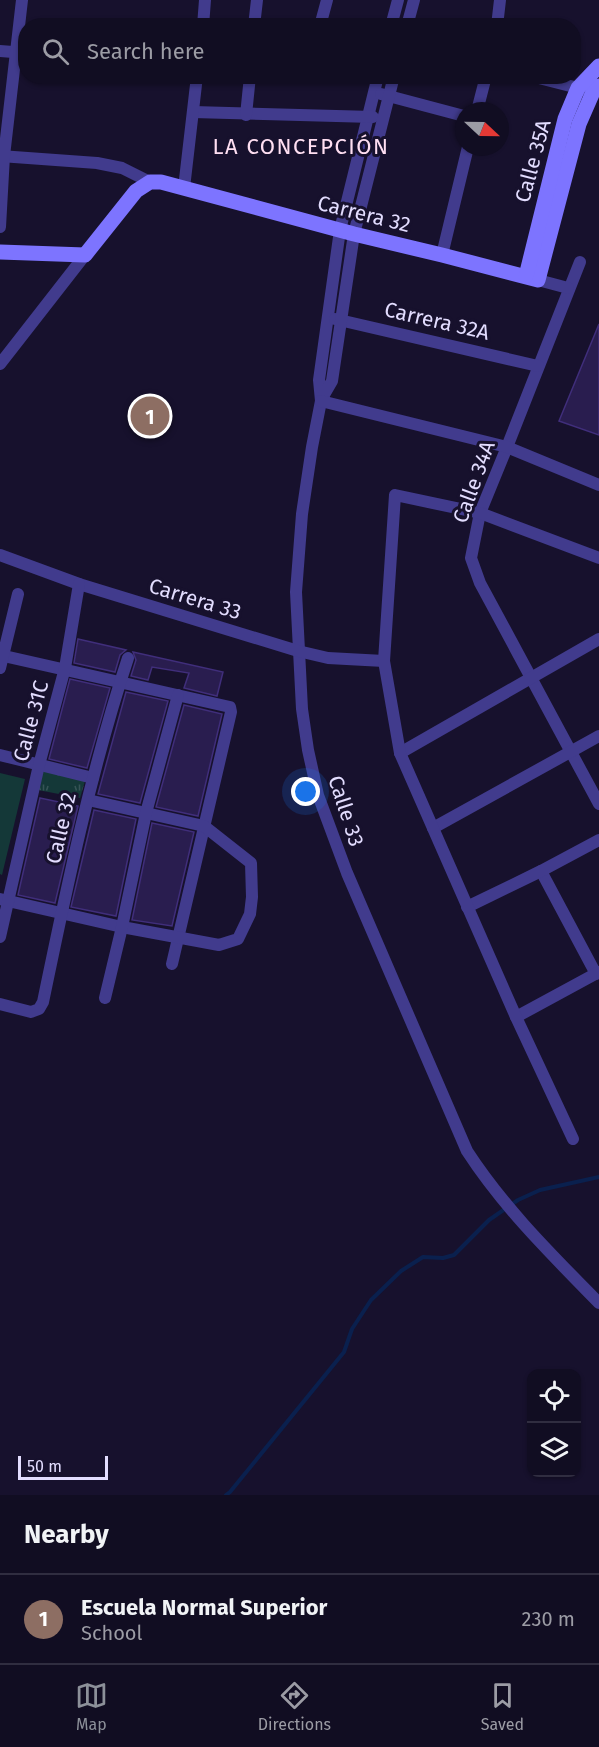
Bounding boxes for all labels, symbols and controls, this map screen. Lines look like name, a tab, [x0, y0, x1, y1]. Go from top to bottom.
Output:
search box	[18, 18, 581, 84]
icon: search	[39, 35, 72, 68]
text: Search here	[87, 38, 205, 65]
north arrow	[455, 102, 509, 156]
street label: Calle 35A	[509, 117, 557, 205]
district label: LA CONCEPCIÓN	[213, 133, 389, 160]
street label: Carrera 32	[315, 190, 413, 238]
street label: Carrera 32A	[382, 296, 492, 346]
pin: 1	[130, 394, 170, 438]
street label: Calle 34A	[447, 437, 501, 527]
street label: Carrera 33	[146, 573, 244, 625]
street label: Calle 31C	[8, 677, 54, 764]
street label: Calle 33	[322, 772, 370, 850]
your location	[291, 777, 320, 806]
street label: Calle 32	[40, 790, 82, 866]
map controls	[527, 1369, 581, 1477]
button: locate	[527, 1369, 581, 1423]
button: layers	[527, 1423, 581, 1477]
scale bar	[18, 1453, 108, 1480]
text: 50 m	[27, 1457, 62, 1476]
text: Nearby	[24, 1519, 109, 1550]
text: Escuela Normal Superior	[81, 1594, 327, 1621]
text: 1	[39, 1607, 48, 1631]
text: 230 m	[522, 1607, 575, 1631]
text: School	[81, 1621, 142, 1645]
tab: Map	[75, 1679, 108, 1734]
tab: Directions	[258, 1679, 331, 1734]
tab: Saved	[481, 1679, 524, 1734]

